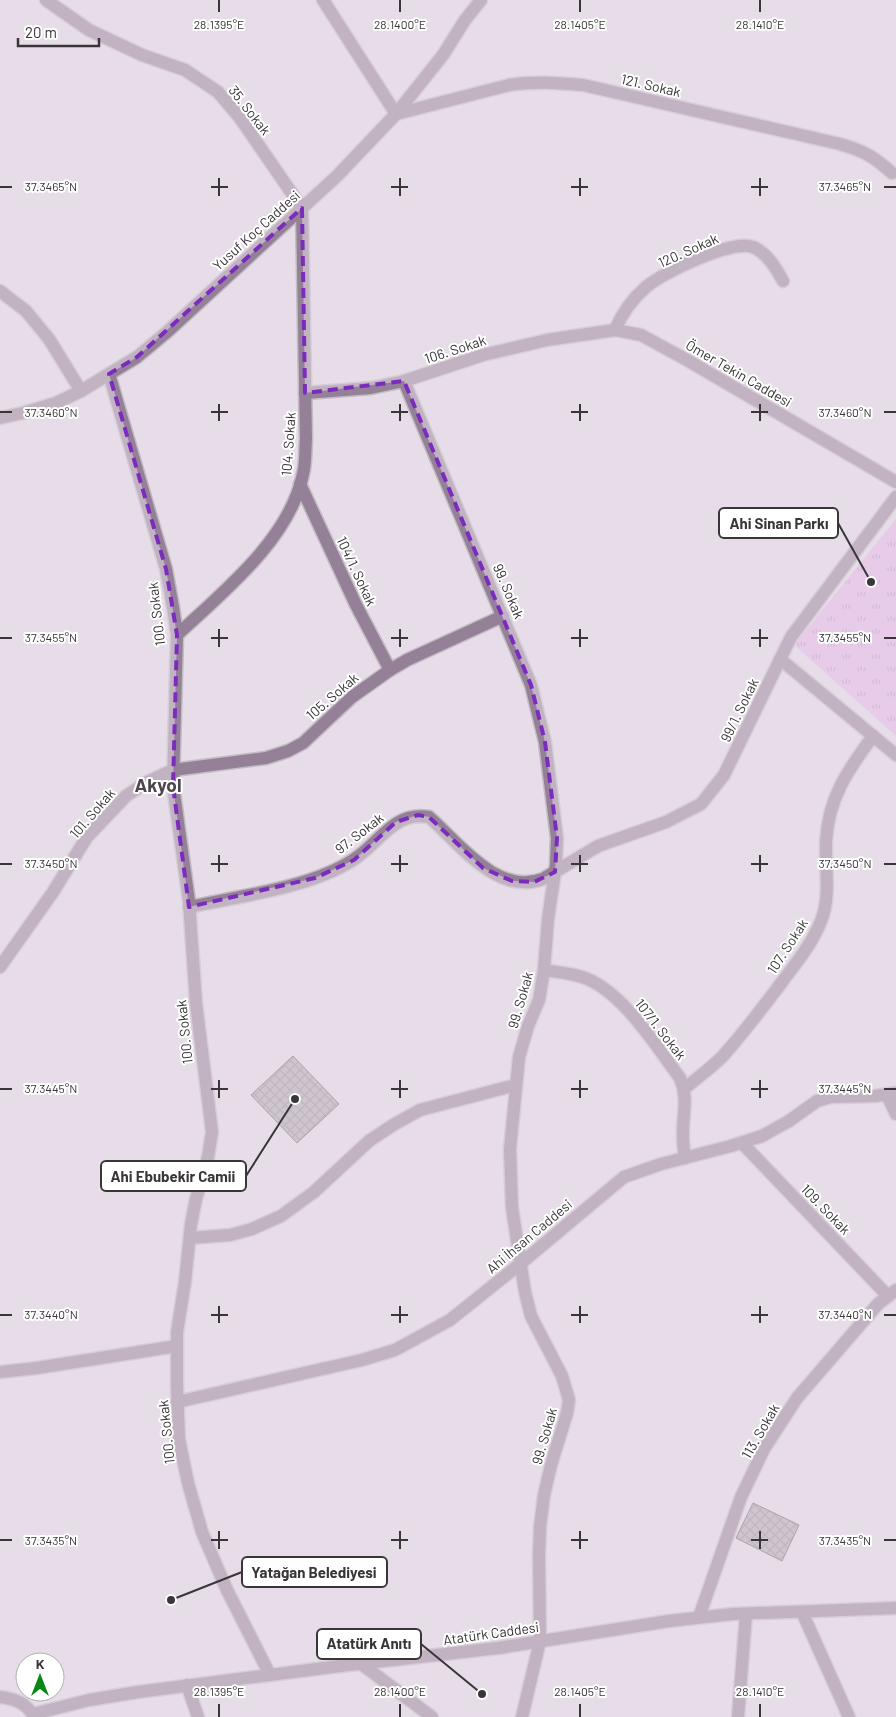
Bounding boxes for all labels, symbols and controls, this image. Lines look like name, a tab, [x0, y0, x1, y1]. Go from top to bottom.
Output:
scale bar	[18, 15, 99, 47]
text: 28.1395°E	[194, 17, 244, 31]
text: 28.1400°E	[374, 17, 426, 31]
text: 28.1405°E	[554, 17, 606, 31]
text: 28.1410°E	[736, 17, 784, 31]
text: 20 m	[25, 23, 57, 41]
street label: 121. Sokak	[620, 70, 682, 100]
street label: 35. Sokak	[225, 82, 275, 138]
text: 37.3465°N	[25, 179, 77, 193]
text: 37.3465°N	[819, 179, 871, 193]
street label: Yusuf Koç Caddesi	[209, 186, 303, 274]
street label: 120. Sokak	[655, 229, 721, 271]
street label: 106. Sokak	[422, 331, 488, 367]
street label: Ömer Tekin Caddesi	[683, 336, 795, 410]
text: 37.3460°N	[24, 405, 78, 419]
text: 37.3460°N	[818, 405, 872, 419]
street label: 104. Sokak	[277, 411, 299, 477]
callout: Ahi Sinan Parkı	[719, 508, 838, 538]
text: Ahi Sinan Parkı	[729, 514, 829, 532]
street label: 104/1. Sokak	[334, 534, 380, 608]
street label: 99. Sokak	[490, 561, 528, 621]
street label: 100. Sokak	[144, 581, 168, 647]
text: 37.3455°N	[25, 630, 77, 644]
text: 37.3455°N	[819, 630, 871, 644]
street label: 105. Sokak	[302, 669, 362, 723]
street label: 99/1. Sokak	[716, 675, 762, 745]
district label: Akyol	[134, 773, 182, 796]
street label: 101. Sokak	[66, 784, 118, 842]
street label: 97. Sokak	[331, 809, 387, 857]
text: 37.3450°N	[24, 856, 78, 870]
text: 37.3450°N	[818, 856, 872, 870]
street label: 107. Sokak	[763, 915, 811, 977]
street label: 99. Sokak	[504, 970, 536, 1030]
street label: 107/1. Sokak	[632, 995, 690, 1063]
street label: 100. Sokak	[172, 999, 196, 1065]
text: 37.3445°N	[25, 1081, 77, 1095]
text: 37.3445°N	[819, 1081, 871, 1095]
callout: Ahi Ebubekir Camii	[101, 1161, 246, 1191]
text: Ahi Ebubekir Camii	[111, 1167, 236, 1185]
street label: 109. Sokak	[798, 1180, 854, 1238]
street label: Ahi İhsan Caddesi	[483, 1195, 575, 1277]
text: 37.3440°N	[24, 1307, 78, 1321]
text: 37.3440°N	[818, 1307, 872, 1321]
street label: 100. Sokak	[154, 1399, 178, 1465]
street label: 113. Sokak	[737, 1401, 783, 1461]
street label: 99. Sokak	[528, 1406, 560, 1466]
text: 37.3435°N	[25, 1533, 77, 1547]
text: 37.3435°N	[819, 1533, 871, 1547]
callout: Yatağan Belediyesi	[242, 1557, 387, 1587]
text: Yatağan Belediyesi	[251, 1563, 377, 1581]
street label: Atatürk Caddesi	[442, 1618, 540, 1648]
callout: Atatürk Anıtı	[317, 1629, 421, 1659]
text: Atatürk Anıtı	[327, 1634, 411, 1652]
north arrow	[15, 1652, 65, 1702]
text: K	[36, 1655, 45, 1672]
text: 28.1395°E	[194, 1684, 244, 1698]
text: 28.1400°E	[374, 1684, 426, 1698]
text: 28.1405°E	[554, 1684, 606, 1698]
text: 28.1410°E	[736, 1684, 784, 1698]

